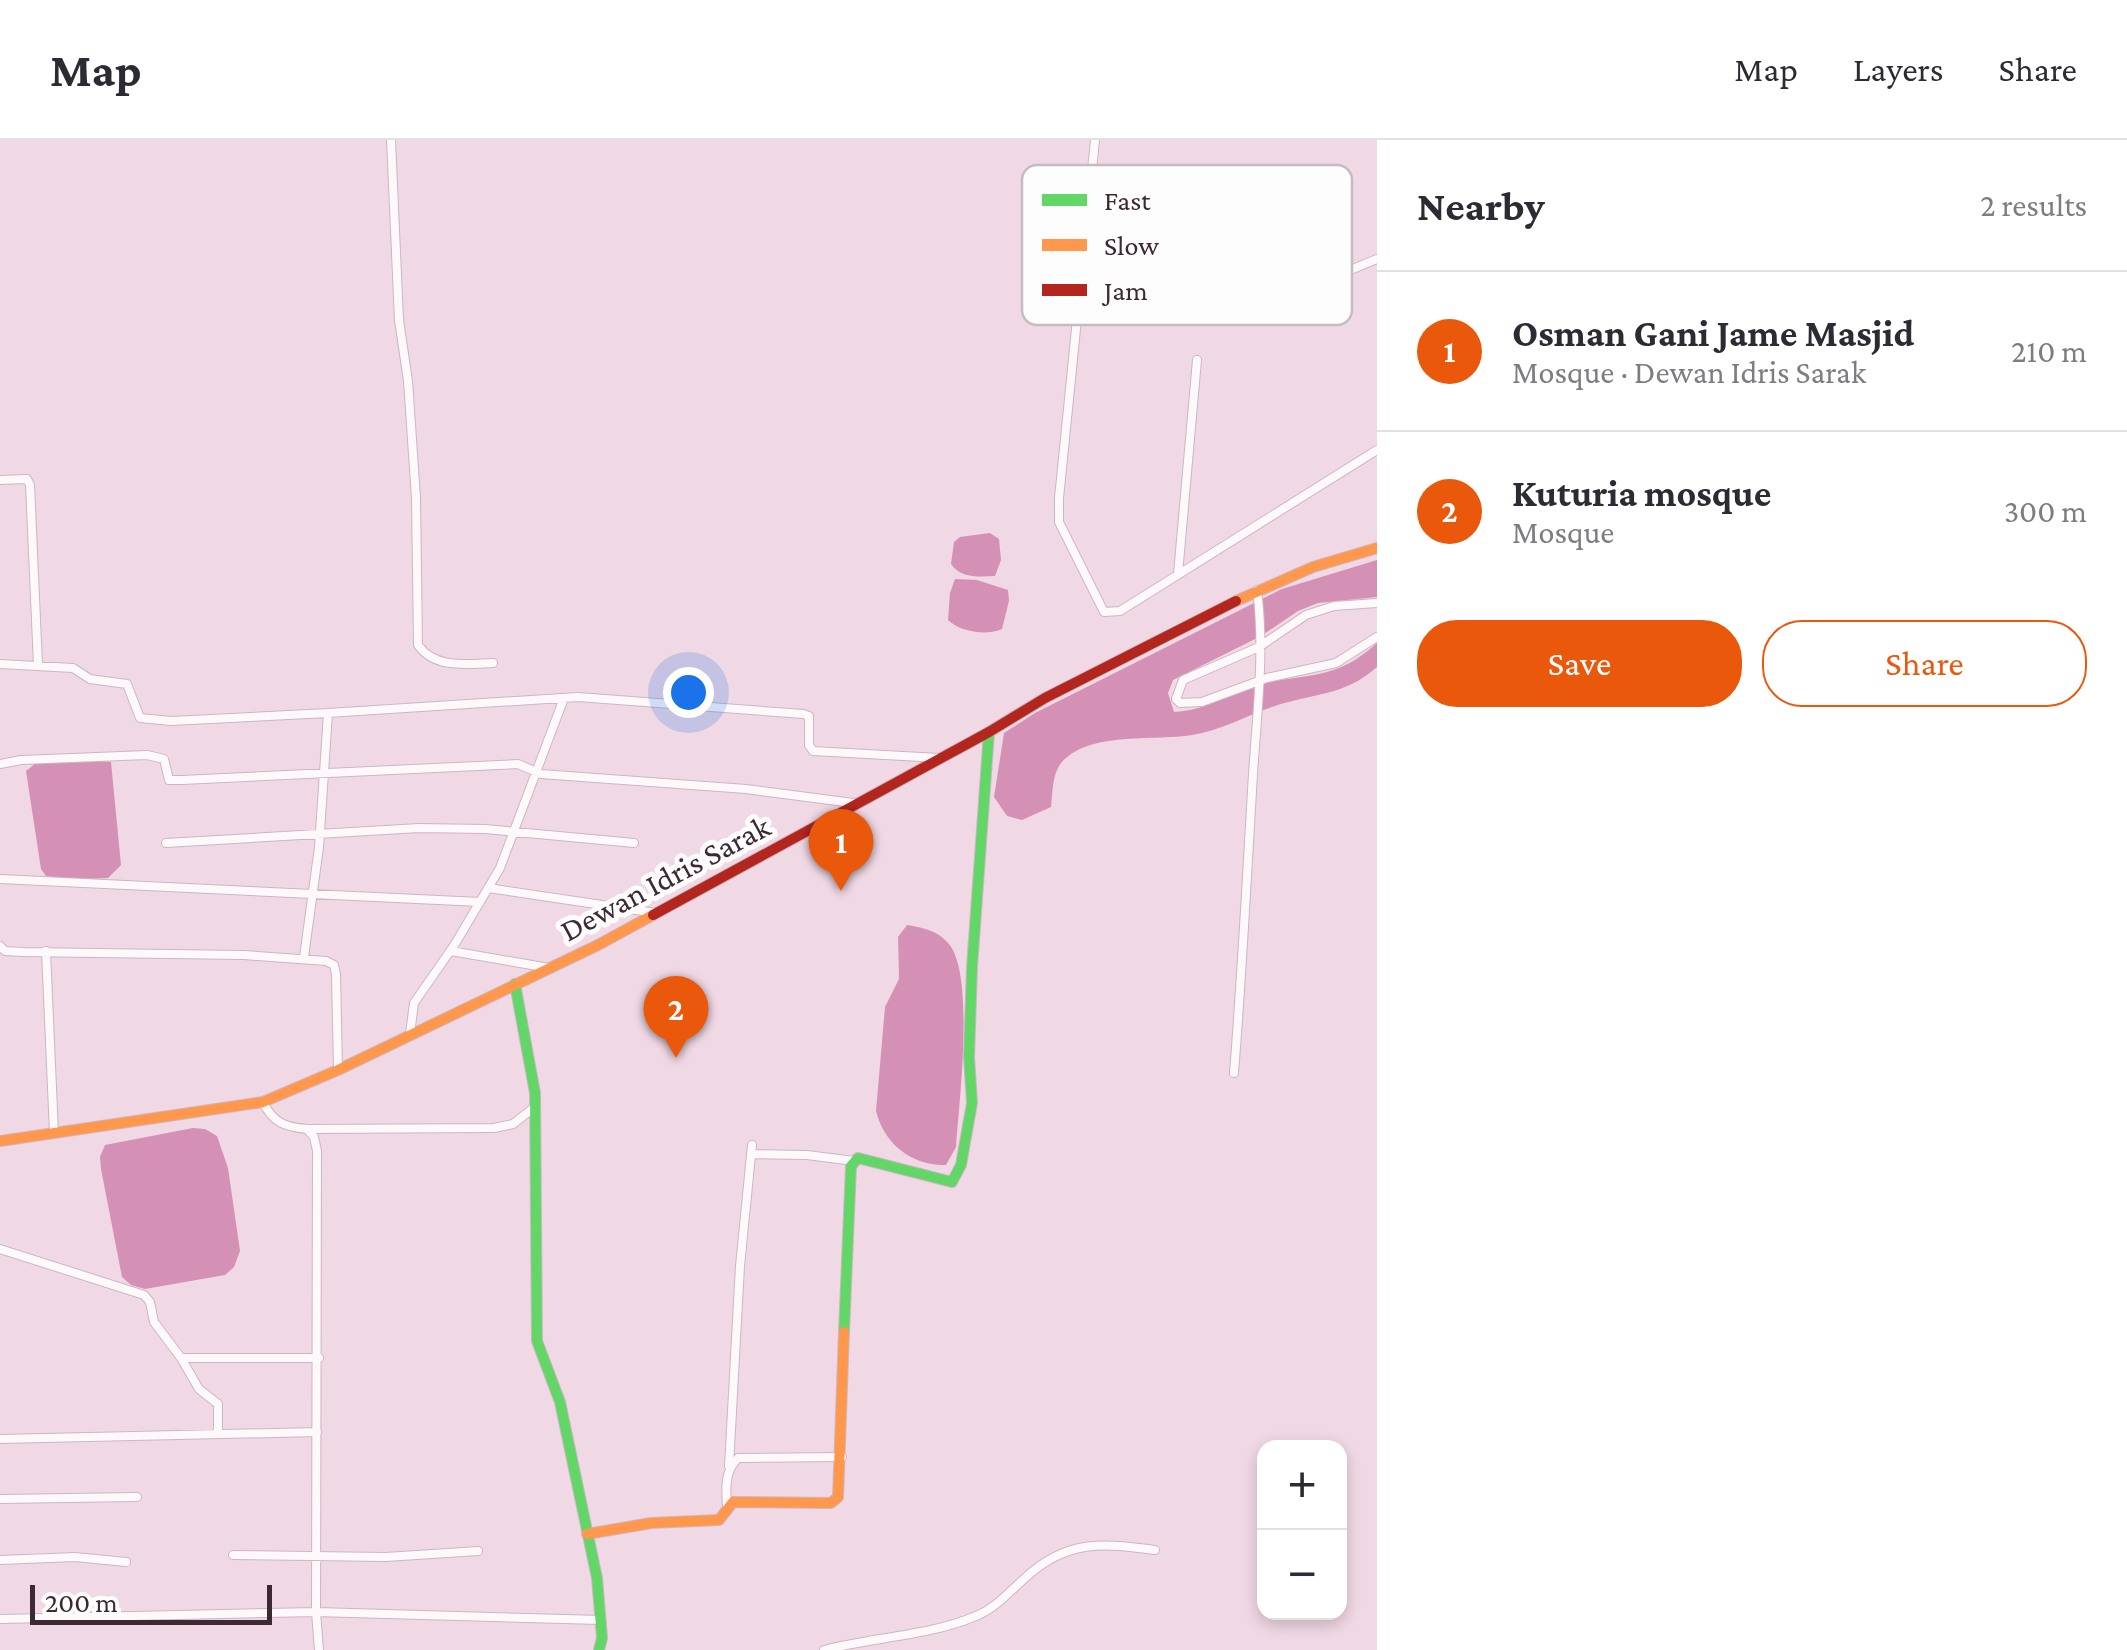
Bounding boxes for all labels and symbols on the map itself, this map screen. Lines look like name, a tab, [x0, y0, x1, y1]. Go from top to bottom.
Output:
legend	[1022, 165, 1352, 325]
text: Fast	[1104, 185, 1151, 216]
text: Slow	[1104, 230, 1159, 261]
text: Jam	[1101, 275, 1148, 306]
your location	[663, 667, 714, 718]
street label: Dewan Idris Sarak	[554, 807, 777, 948]
pin: 1	[808, 808, 874, 891]
pin: 2	[644, 976, 708, 1058]
scale bar	[30, 1580, 272, 1624]

